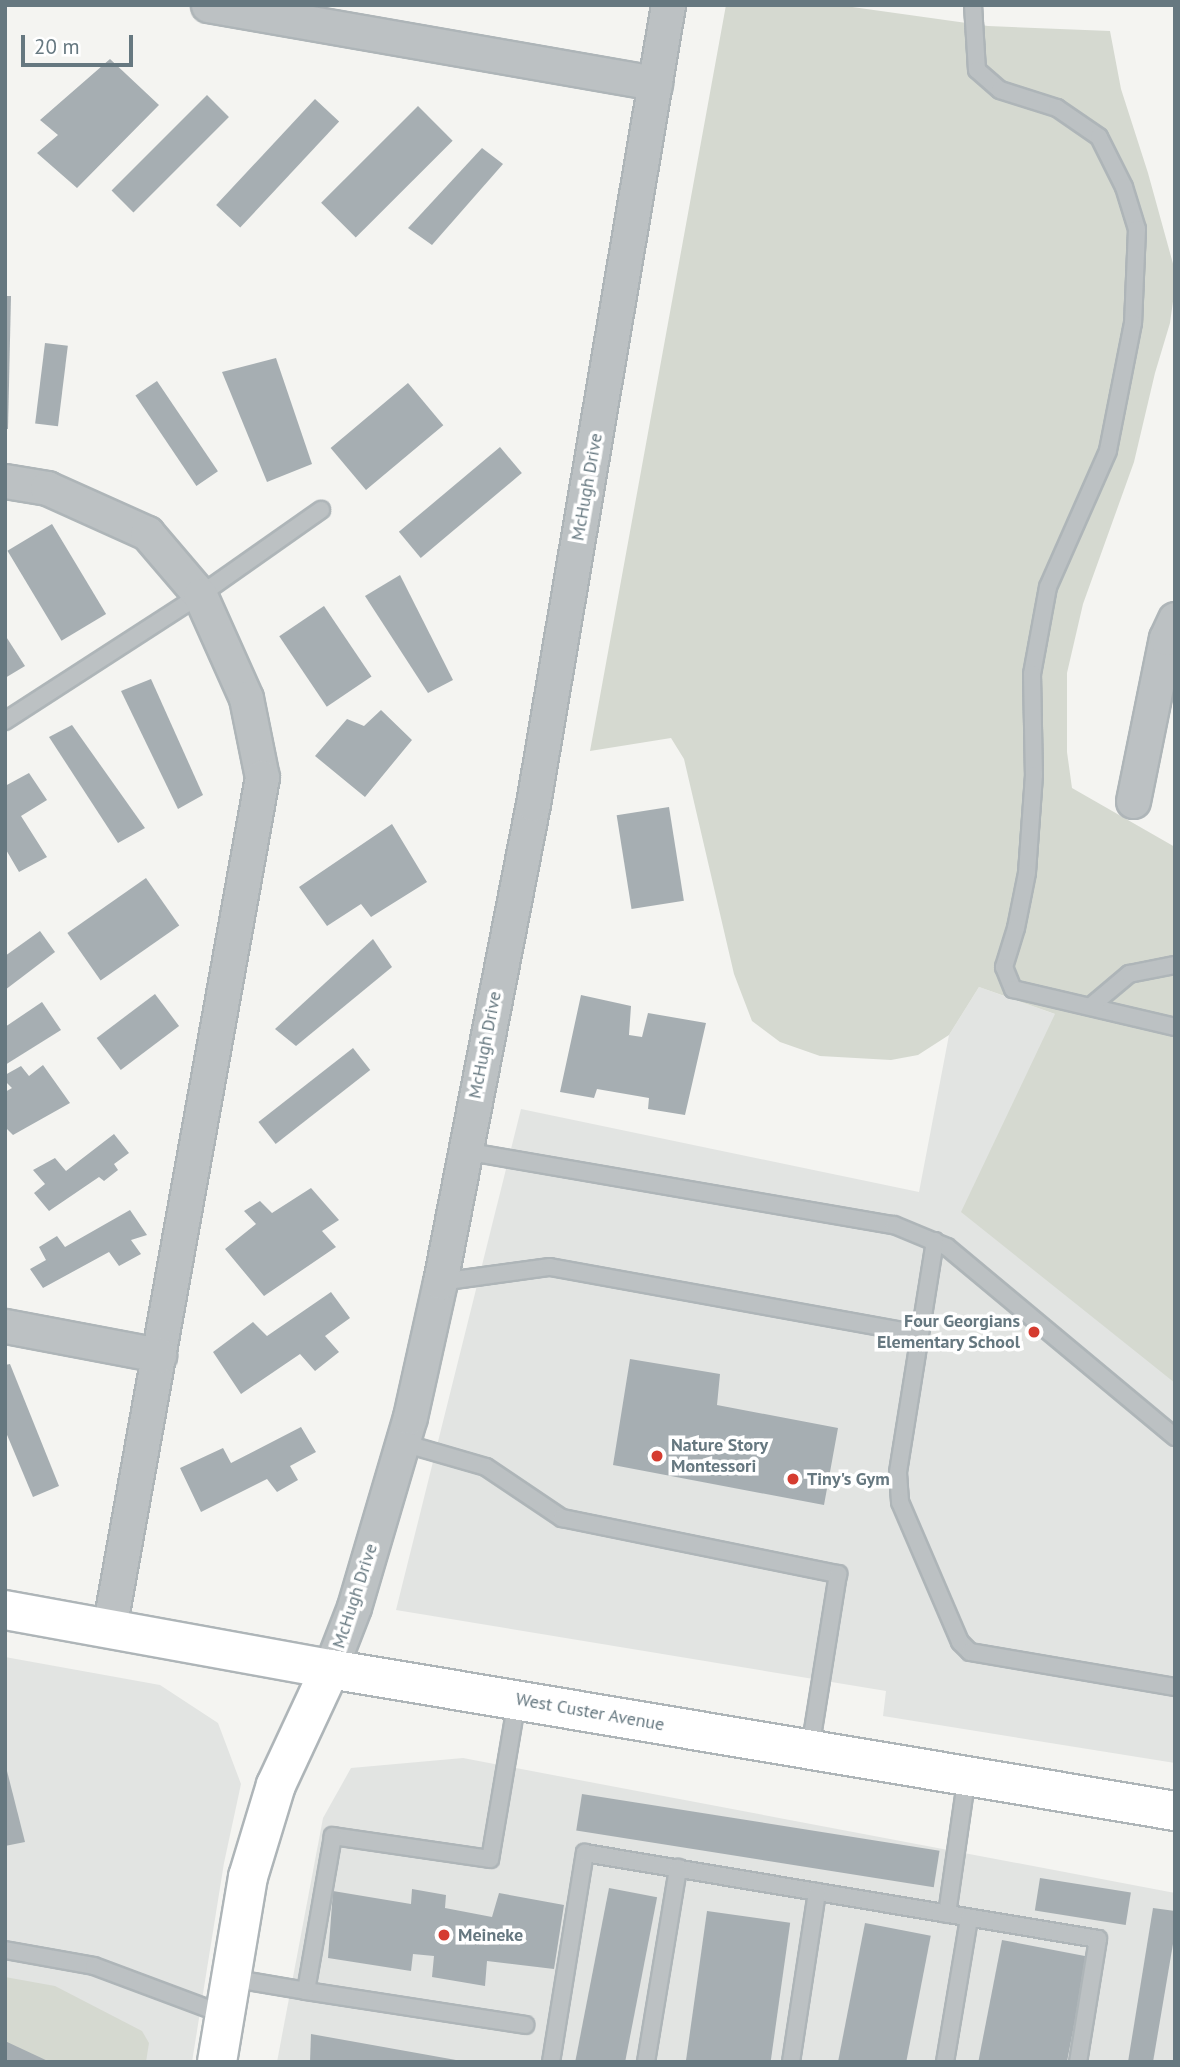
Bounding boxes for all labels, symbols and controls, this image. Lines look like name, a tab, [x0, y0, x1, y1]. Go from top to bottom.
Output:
scale bar	[24, 21, 136, 65]
text: 20 m	[34, 33, 80, 60]
street label: McHugh Drive	[567, 432, 607, 542]
street label: McHugh Drive	[464, 990, 506, 1100]
place label: Four Georgians Elementary School	[876, 1311, 1020, 1354]
marker: Four Georgians Elementary School	[1026, 1324, 1042, 1340]
place label: Nature Story Montessori	[671, 1435, 768, 1478]
marker: Nature Story Montessori	[649, 1448, 665, 1464]
place label: Tiny's Gym	[807, 1468, 890, 1490]
marker: Tiny's Gym	[785, 1471, 801, 1487]
street label: McHugh Drive	[328, 1541, 382, 1651]
street label: West Custer Avenue	[514, 1688, 666, 1736]
place label: Meineke	[458, 1924, 523, 1946]
marker: Meineke	[436, 1927, 452, 1943]

